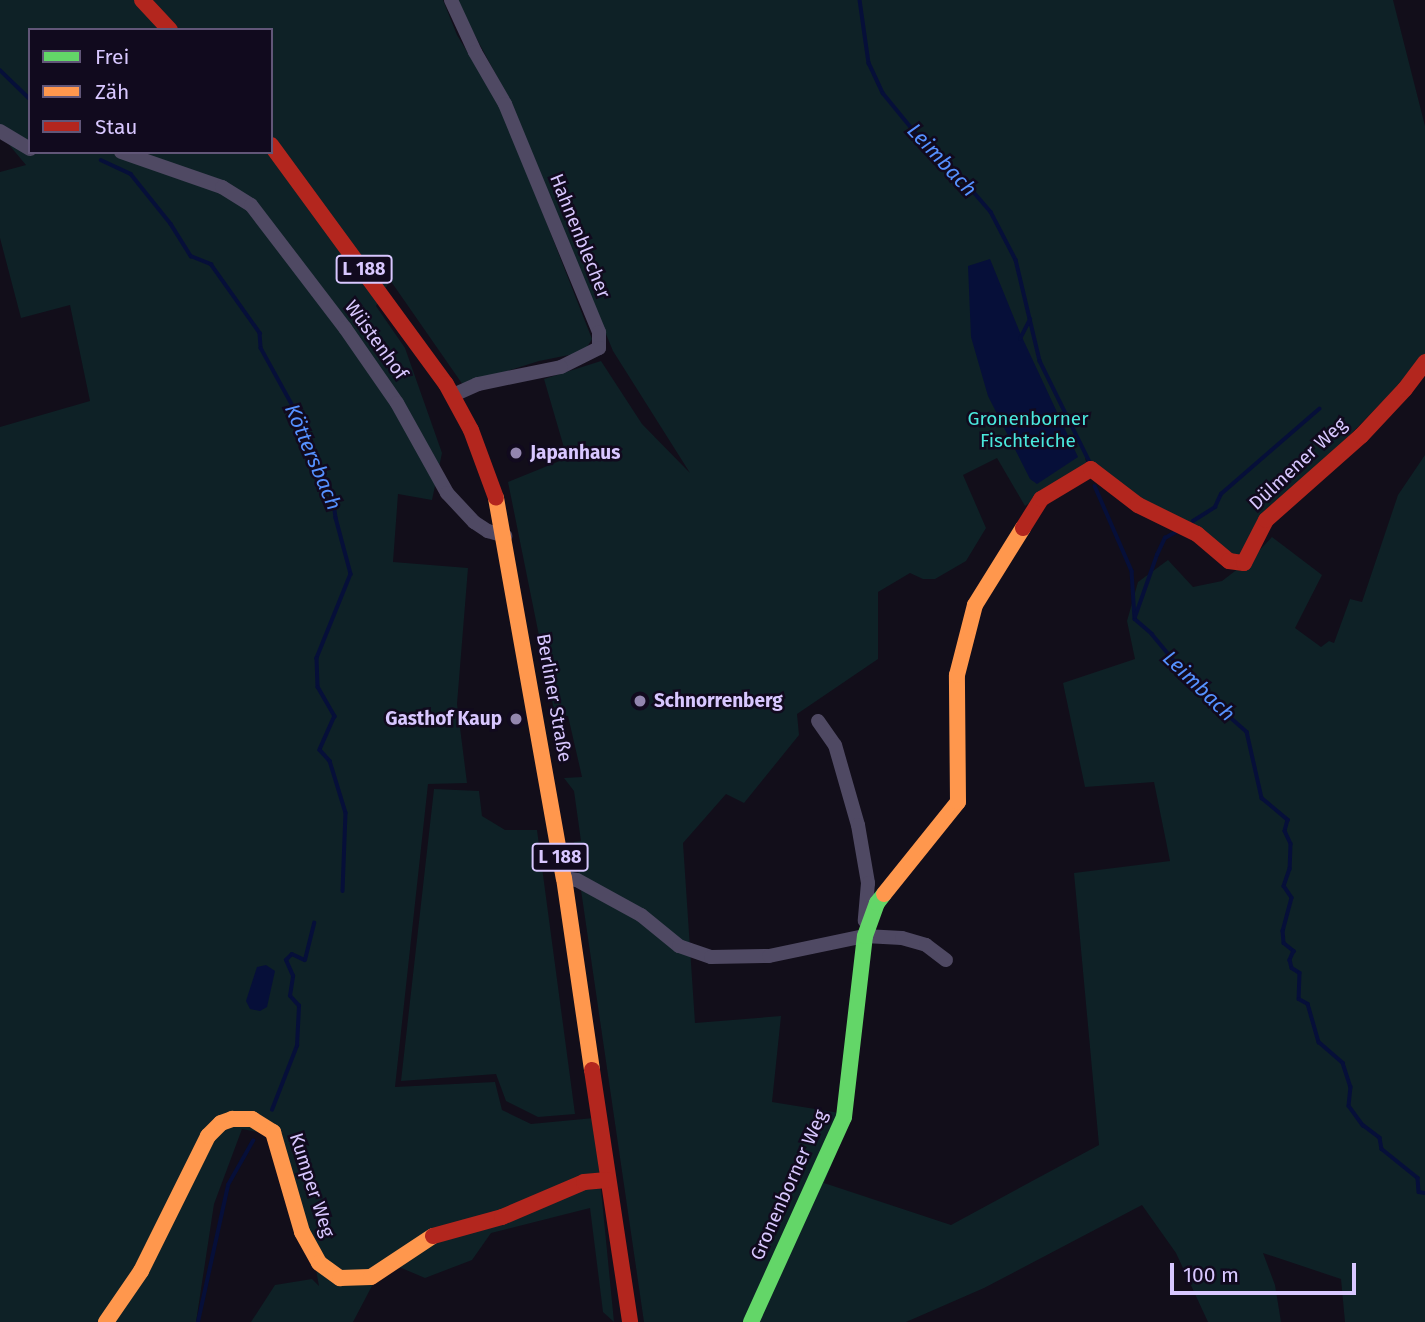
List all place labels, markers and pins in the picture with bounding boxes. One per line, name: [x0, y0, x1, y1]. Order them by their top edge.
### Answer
place label: Japanhaus: [530, 442, 620, 464]
marker: Japanhaus: [508, 445, 524, 461]
place label: Schnorrenberg: [654, 690, 783, 712]
marker: Schnorrenberg: [632, 693, 648, 709]
place label: Gasthof Kaup: [385, 708, 502, 730]
marker: Gasthof Kaup: [508, 711, 524, 727]

